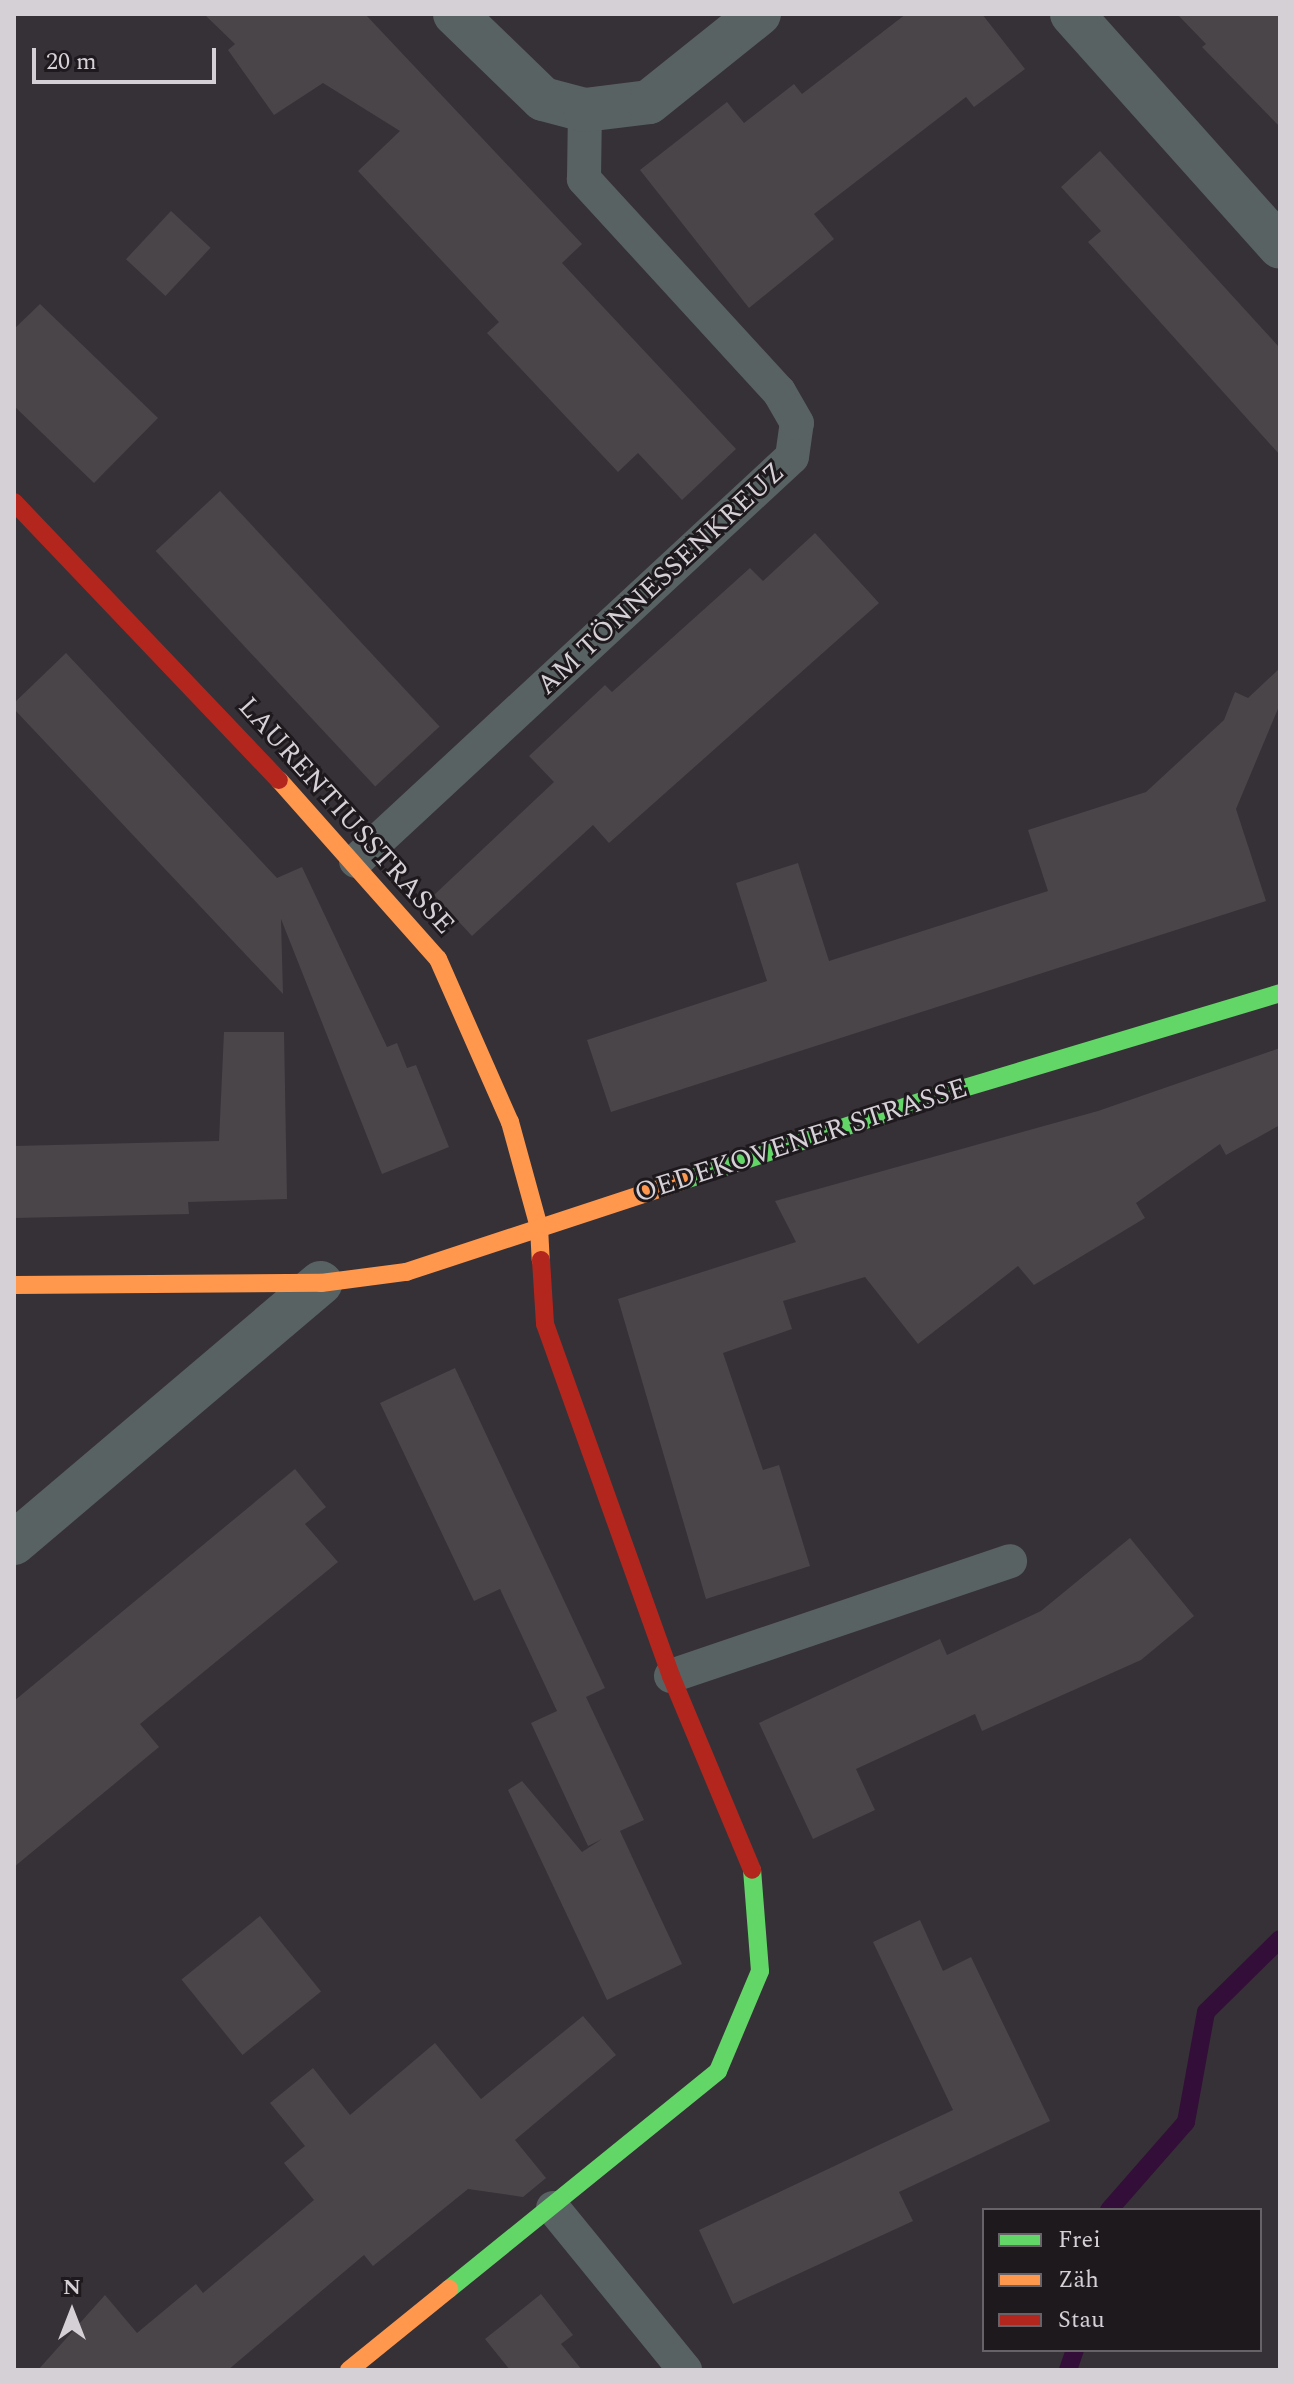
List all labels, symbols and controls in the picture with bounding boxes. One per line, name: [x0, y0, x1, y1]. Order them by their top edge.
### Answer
scale bar: [36, 32, 220, 82]
text: 20 m: [46, 44, 97, 80]
street label: AM TÖNNESSENKREUZ: [530, 455, 792, 703]
street label: LAURENTIUSSTRASSE: [231, 691, 461, 941]
street label: OEDEKOVENER STRASSE: [630, 1071, 972, 1211]
legend: [982, 2208, 1262, 2352]
text: Frei: [1058, 2222, 1101, 2258]
text: Zäh: [1058, 2262, 1099, 2298]
text: N: [63, 2271, 81, 2304]
north arrow: [32, 2272, 112, 2352]
text: Stau: [1058, 2302, 1105, 2338]

